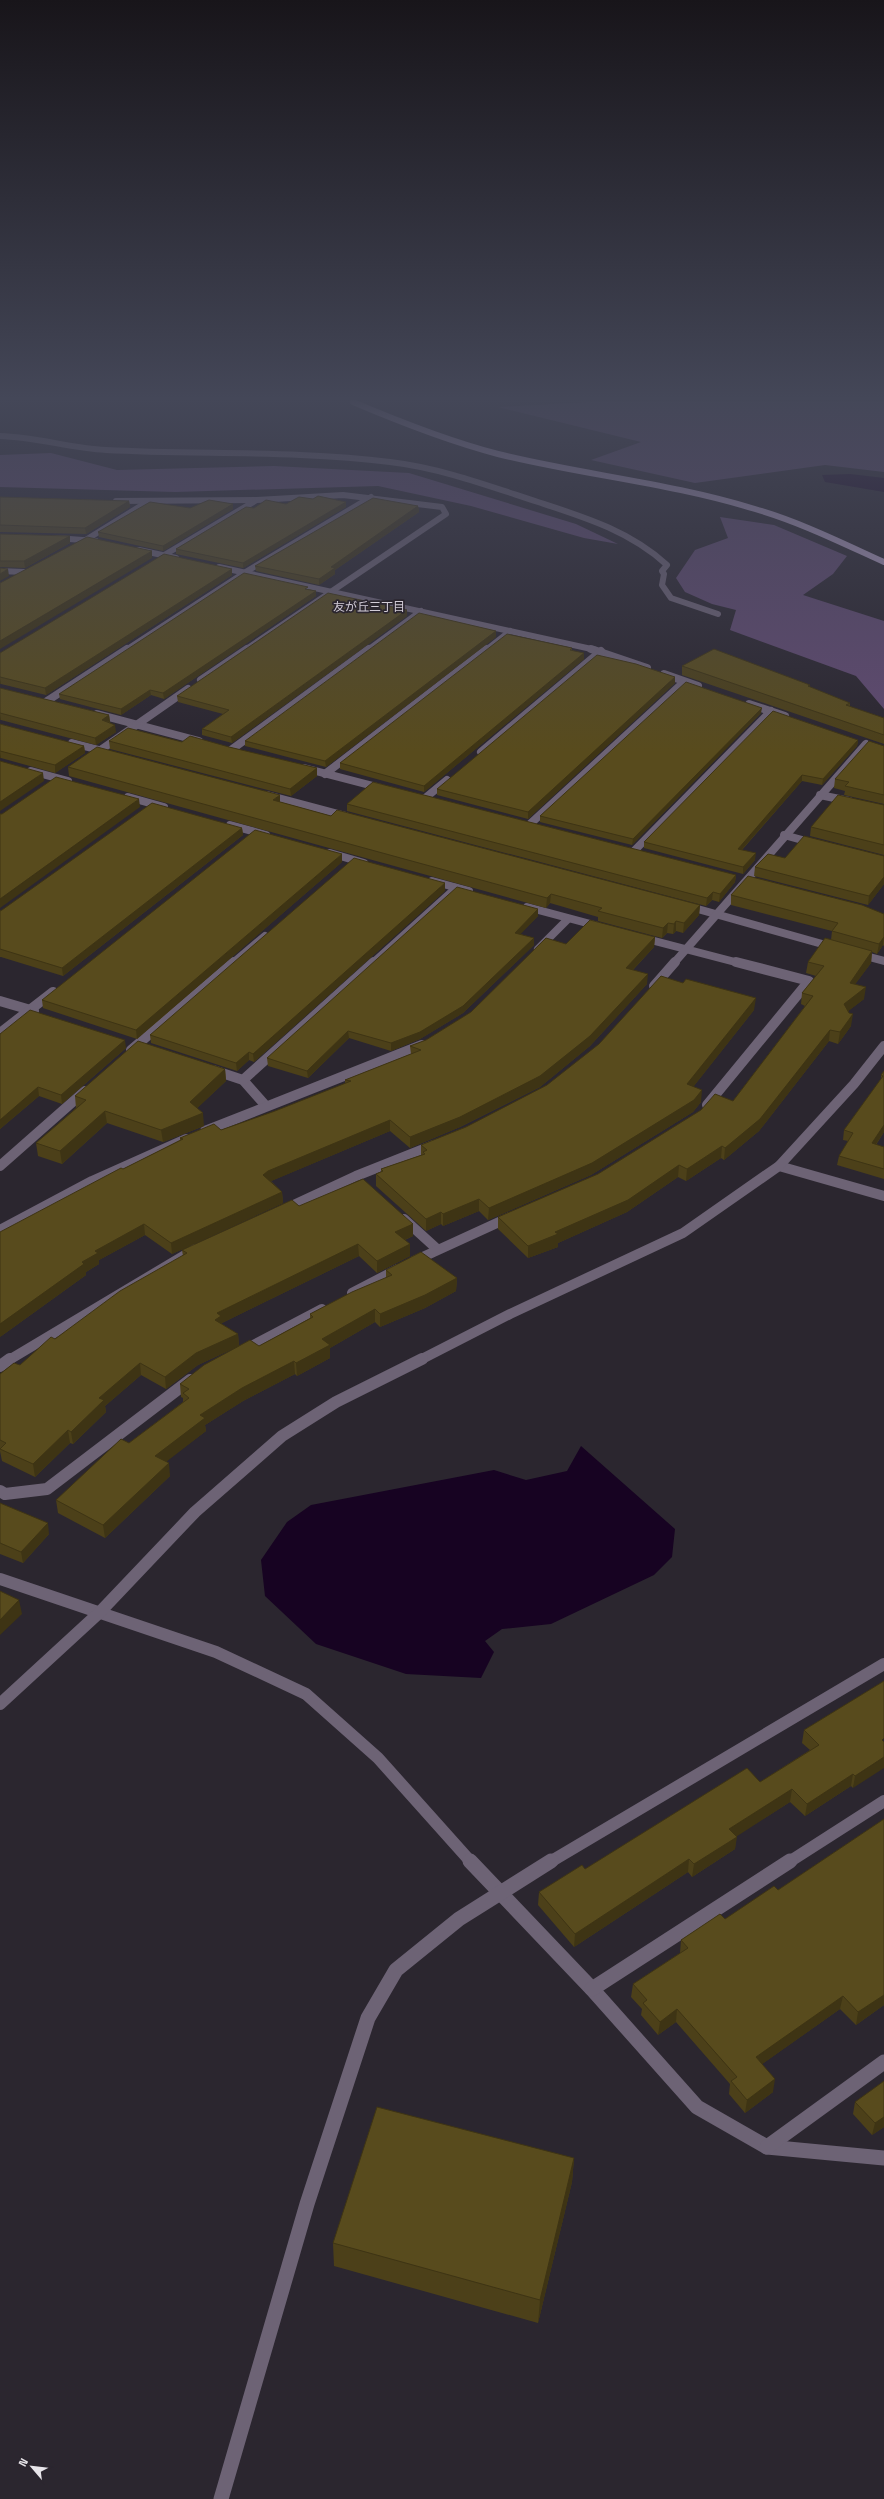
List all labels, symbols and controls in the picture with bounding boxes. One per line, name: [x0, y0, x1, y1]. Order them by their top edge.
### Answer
district label: 友が丘三丁目: [333, 599, 405, 615]
north arrow: [12, 2447, 52, 2487]
text: N: [15, 2456, 31, 2469]

